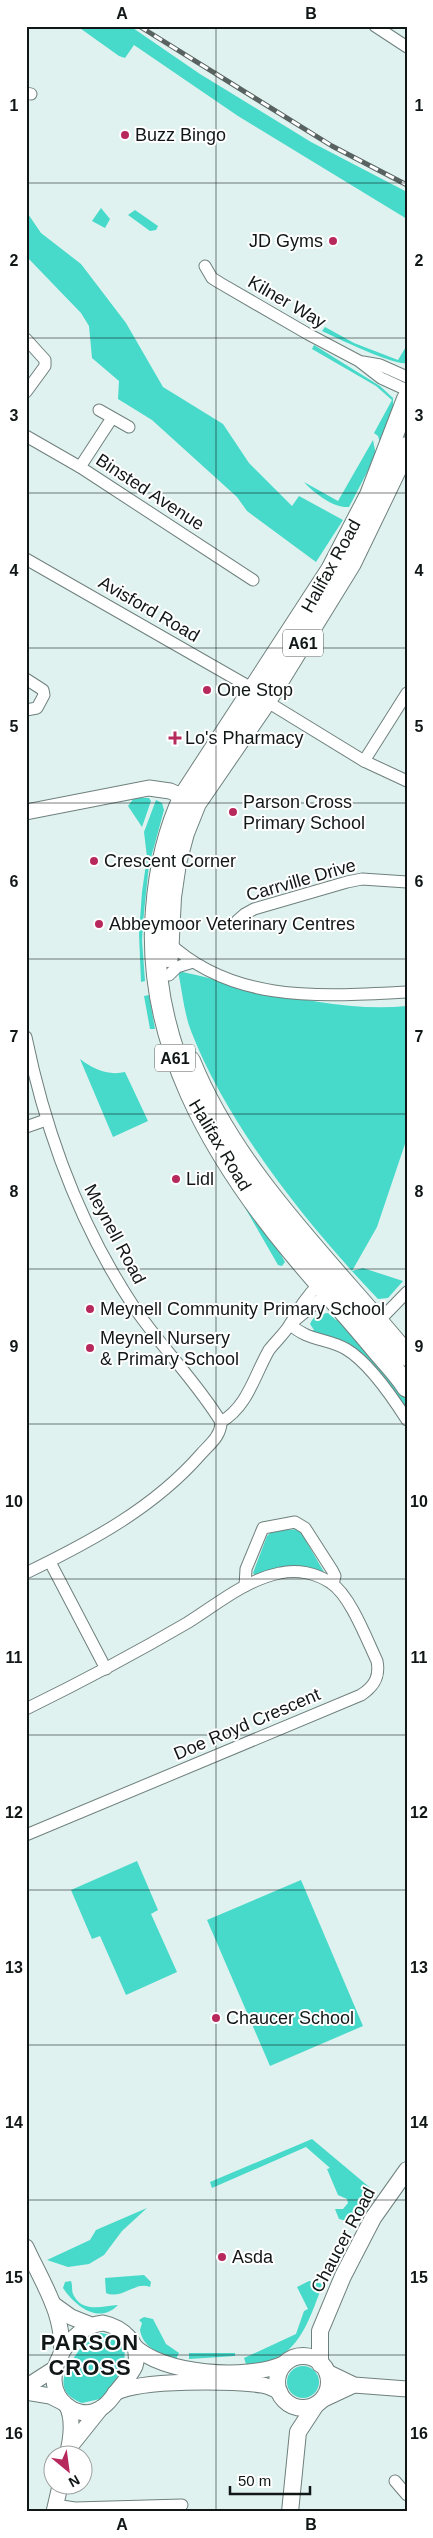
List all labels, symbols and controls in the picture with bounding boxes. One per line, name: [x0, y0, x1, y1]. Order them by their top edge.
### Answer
text: A: [116, 5, 128, 22]
text: B: [305, 5, 317, 22]
text: 1: [10, 97, 19, 114]
text: 1: [415, 97, 424, 114]
place label: Buzz Bingo: [135, 125, 226, 145]
marker: Buzz Bingo: [119, 129, 131, 141]
place label: JD Gyms: [249, 231, 323, 251]
marker: JD Gyms: [327, 235, 339, 247]
text: 2: [10, 252, 19, 269]
text: 2: [415, 252, 424, 269]
street label: Kilner Way: [245, 272, 329, 332]
text: 3: [10, 407, 19, 424]
text: 3: [415, 407, 424, 424]
street label: Binsted Avenue: [92, 450, 208, 534]
street label: Halifax Road: [297, 516, 365, 616]
text: 4: [10, 562, 19, 579]
text: 4: [415, 562, 424, 579]
street label: Avisford Road: [95, 572, 203, 646]
road number: A61: [283, 630, 323, 656]
place label: One Stop: [217, 680, 293, 700]
marker: One Stop: [201, 684, 213, 696]
text: 5: [10, 718, 19, 735]
text: 5: [415, 718, 424, 735]
place label: Lo's Pharmacy: [185, 728, 304, 748]
marker: Lo's Pharmacy: [169, 732, 181, 744]
place label: Parson Cross Primary School: [243, 792, 365, 833]
marker: Parson Cross Primary School: [227, 806, 239, 818]
place label: Crescent Corner: [104, 851, 236, 871]
marker: Crescent Corner: [88, 855, 100, 867]
street label: Carrville Drive: [244, 855, 358, 905]
text: 6: [10, 873, 19, 890]
text: 6: [415, 873, 424, 890]
place label: Abbeymoor Veterinary Centres: [109, 914, 355, 934]
marker: Abbeymoor Veterinary Centres: [93, 918, 105, 930]
text: 7: [10, 1028, 19, 1045]
text: 7: [415, 1028, 424, 1045]
road number: A61: [155, 1044, 195, 1072]
street label: Halifax Road: [185, 1096, 255, 1194]
place label: Lidl: [186, 1169, 214, 1189]
marker: Lidl: [170, 1173, 182, 1185]
street label: Meynell Road: [80, 1181, 150, 1287]
text: 8: [10, 1183, 19, 1200]
text: 8: [415, 1183, 424, 1200]
place label: Meynell Community Primary School: [100, 1299, 385, 1319]
marker: Meynell Community Primary School: [84, 1303, 96, 1315]
place label: Meynell Nursery & Primary School: [100, 1328, 239, 1369]
text: 9: [10, 1338, 19, 1355]
text: 9: [415, 1338, 424, 1355]
marker: Meynell Nursery & Primary School: [84, 1342, 96, 1354]
text: 10: [5, 1493, 23, 1510]
text: 10: [410, 1493, 428, 1510]
text: 11: [6, 1649, 23, 1666]
text: 11: [411, 1649, 428, 1666]
street label: Doe Royd Crescent: [171, 1684, 323, 1764]
text: 12: [5, 1804, 23, 1821]
text: 12: [410, 1804, 428, 1821]
text: 13: [5, 1959, 23, 1976]
text: 13: [410, 1959, 428, 1976]
place label: Chaucer School: [226, 2008, 354, 2028]
marker: Chaucer School: [210, 2012, 222, 2024]
text: 14: [5, 2114, 23, 2131]
text: 14: [410, 2114, 428, 2131]
street label: Chaucer Road: [307, 2184, 379, 2296]
place label: Asda: [232, 2247, 274, 2267]
marker: Asda: [216, 2251, 228, 2263]
text: 15: [5, 2269, 23, 2286]
text: 15: [410, 2269, 428, 2286]
district label: PARSON CROSS: [41, 2330, 139, 2380]
text: 16: [5, 2425, 23, 2442]
text: 16: [410, 2425, 428, 2442]
north arrow: [42, 2446, 92, 2496]
scale bar: [230, 2463, 310, 2495]
text: N: [66, 2472, 83, 2491]
text: 50 m: [238, 2472, 271, 2489]
text: A: [116, 2516, 128, 2533]
text: B: [305, 2516, 317, 2533]

